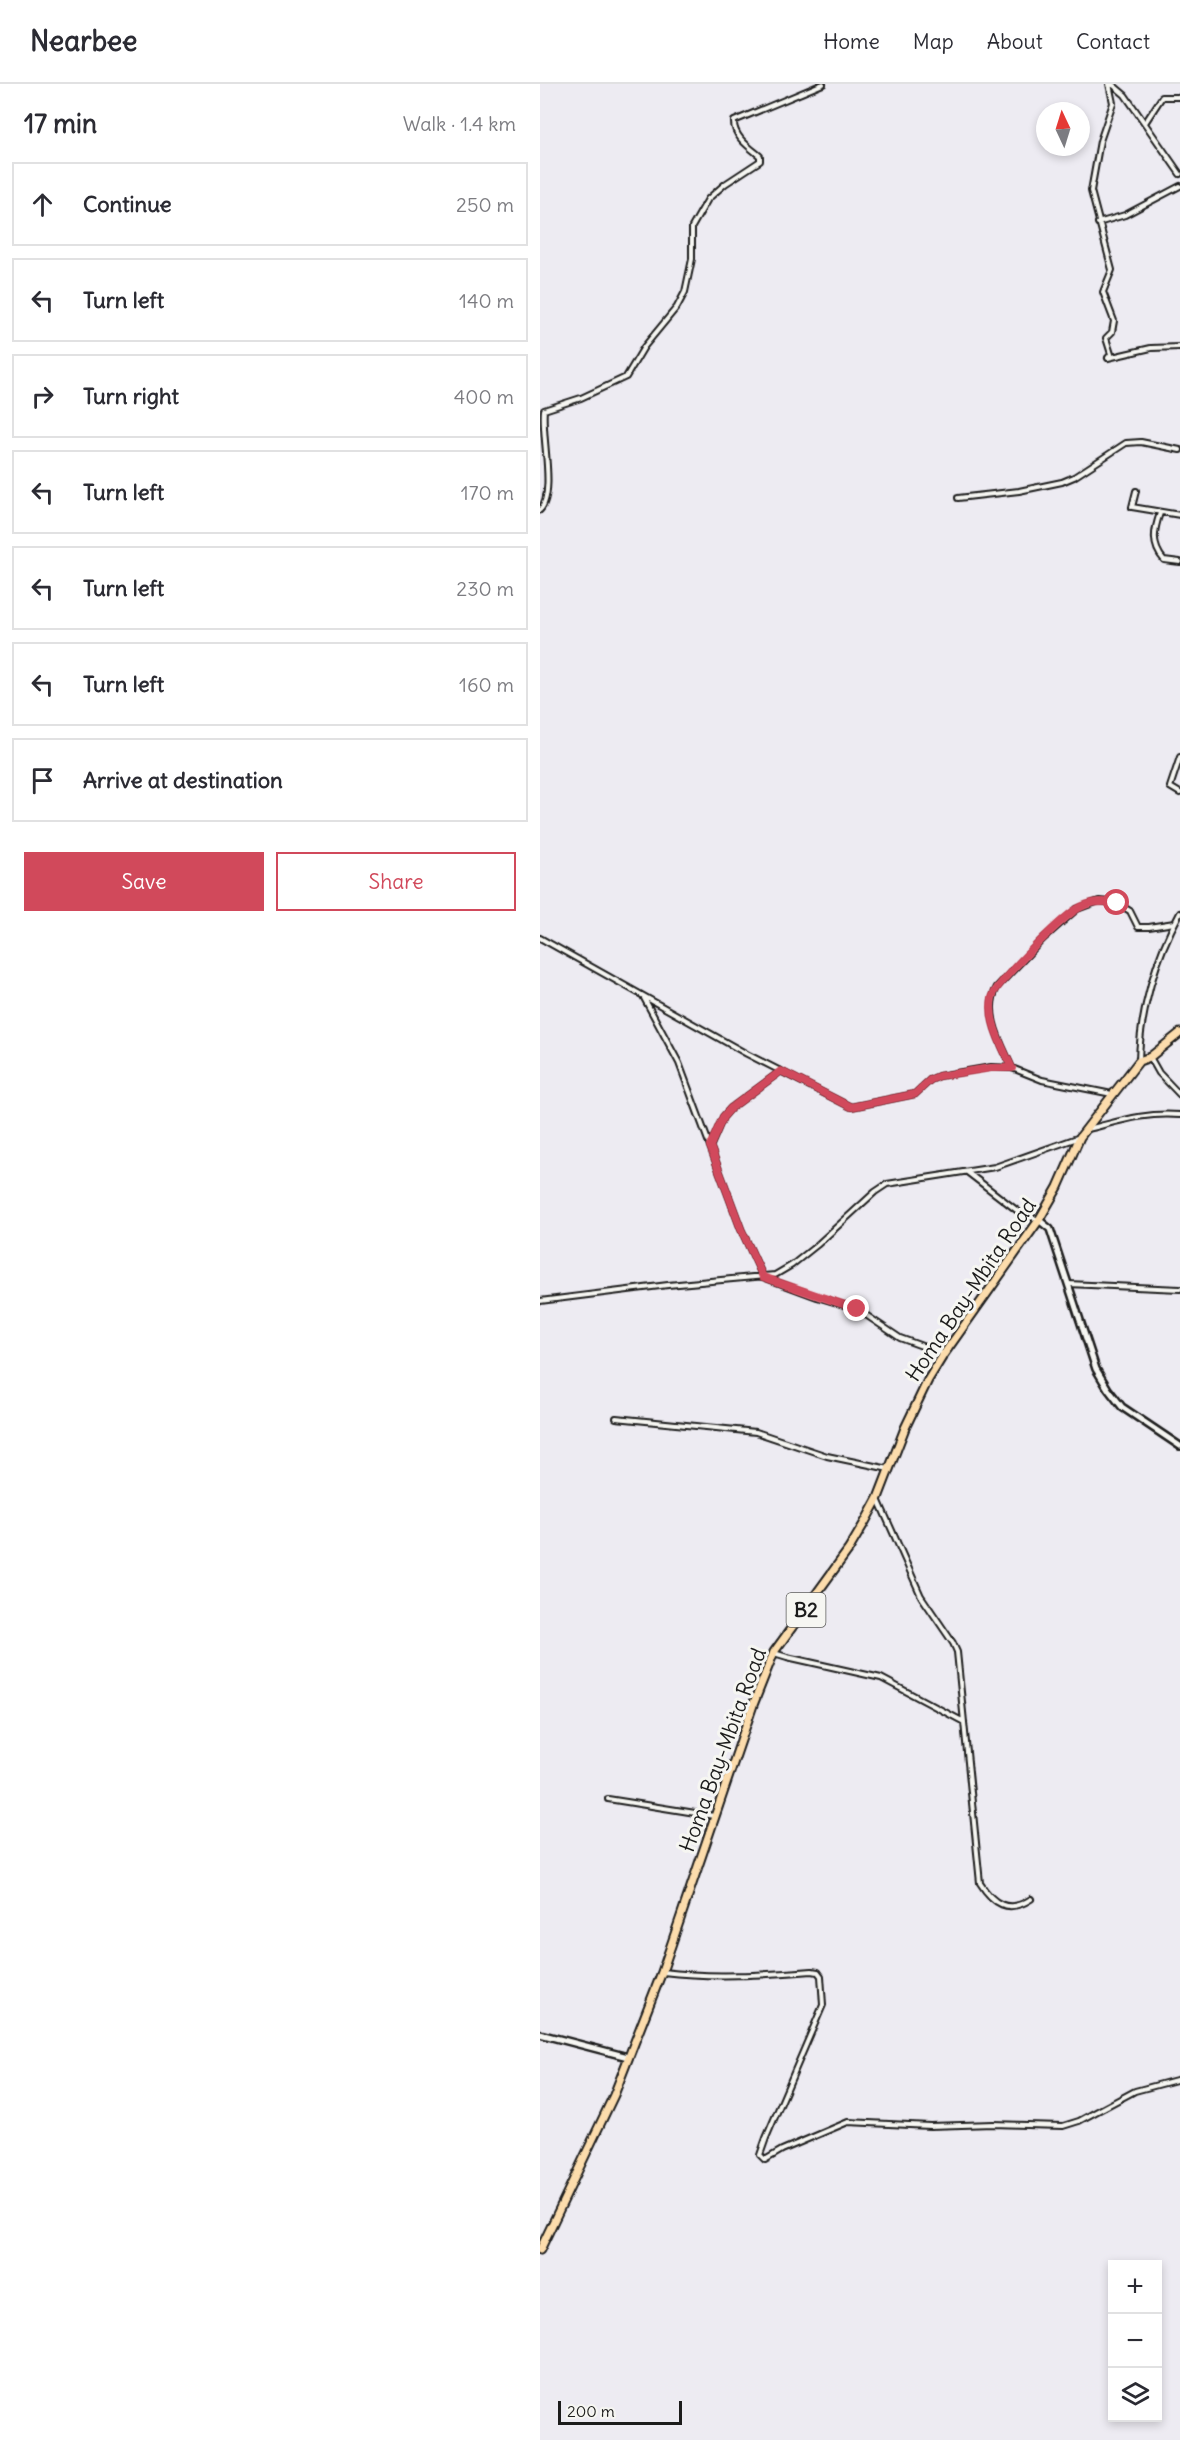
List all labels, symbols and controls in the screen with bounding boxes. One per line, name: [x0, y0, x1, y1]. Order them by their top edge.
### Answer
text: Nearbee: [30, 23, 137, 59]
text: Home: [823, 28, 880, 55]
text: Map: [913, 28, 954, 55]
text: About: [987, 28, 1043, 55]
text: Contact: [1076, 28, 1150, 55]
north arrow: [1036, 102, 1090, 156]
text: 17 min: [24, 107, 97, 140]
text: Walk · 1.4 km: [403, 111, 516, 136]
icon: ahead: [26, 188, 59, 221]
text: Continue: [83, 190, 172, 218]
text: 250 m: [456, 192, 514, 217]
icon: left: [26, 284, 59, 317]
text: Turn left: [83, 286, 164, 314]
text: 140 m: [459, 288, 514, 313]
icon: right: [26, 380, 59, 413]
text: Turn right: [83, 382, 179, 410]
text: 400 m: [454, 384, 514, 409]
icon: left: [26, 476, 59, 509]
text: Turn left: [83, 478, 164, 506]
text: 170 m: [461, 480, 514, 505]
icon: left: [26, 572, 59, 605]
text: Turn left: [83, 574, 164, 602]
text: 230 m: [456, 576, 514, 601]
icon: left: [26, 668, 59, 701]
text: Turn left: [83, 670, 164, 698]
text: 160 m: [459, 672, 514, 697]
icon: arrive: [26, 764, 59, 797]
text: Arrive at destination: [83, 766, 283, 794]
button: Save: [24, 852, 264, 911]
button: Share: [276, 852, 516, 911]
route start: [1103, 889, 1129, 915]
street label: Homa Bay-Mbita Road: [899, 1193, 1042, 1386]
route end: [843, 1295, 869, 1321]
road number: B2: [786, 1593, 826, 1627]
street label: Homa Bay-Mbita Road: [673, 1644, 772, 1856]
map controls: [1108, 2260, 1162, 2422]
button: +: [1108, 2260, 1162, 2314]
button: −: [1108, 2314, 1162, 2368]
button: layers: [1108, 2368, 1162, 2422]
scale bar: [558, 2398, 682, 2426]
text: 200 m: [567, 2401, 615, 2421]

